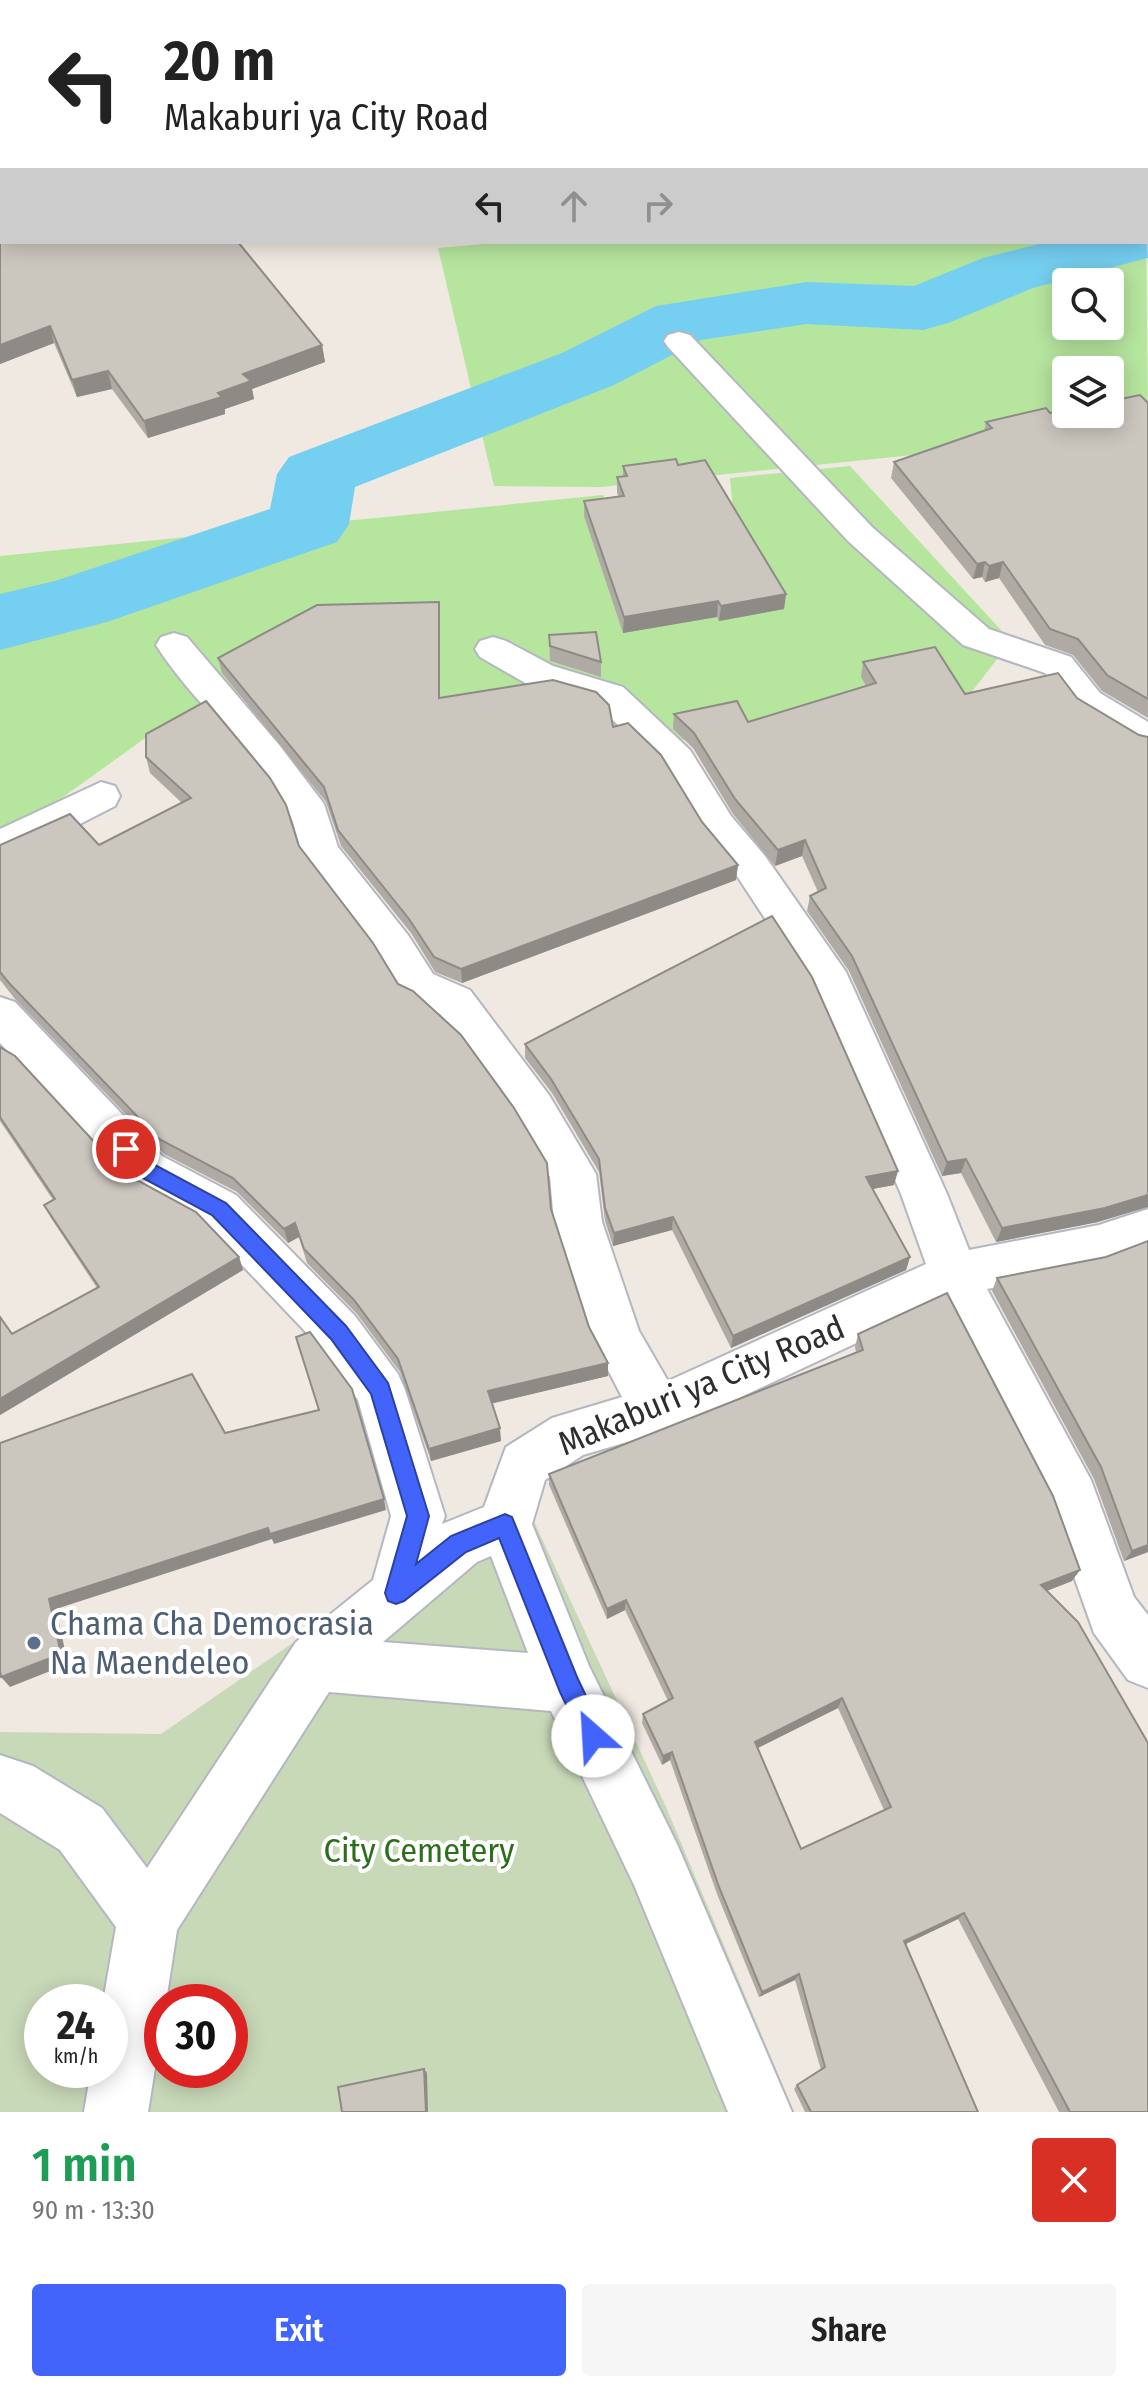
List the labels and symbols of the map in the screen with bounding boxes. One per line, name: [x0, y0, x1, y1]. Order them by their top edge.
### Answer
pin: [92, 1115, 160, 1183]
street label: Makaburi ya City Road: [552, 1307, 850, 1464]
place label: Chama Cha Democrasia Na Maendeleo: [50, 1603, 374, 1683]
marker: Chama Cha Democrasia Na Maendeleo: [25, 1634, 43, 1652]
position arrow: [551, 1694, 635, 1778]
park label: City Cemetery: [324, 1830, 514, 1871]
speed limit sign: 30: [144, 1984, 248, 2088]

